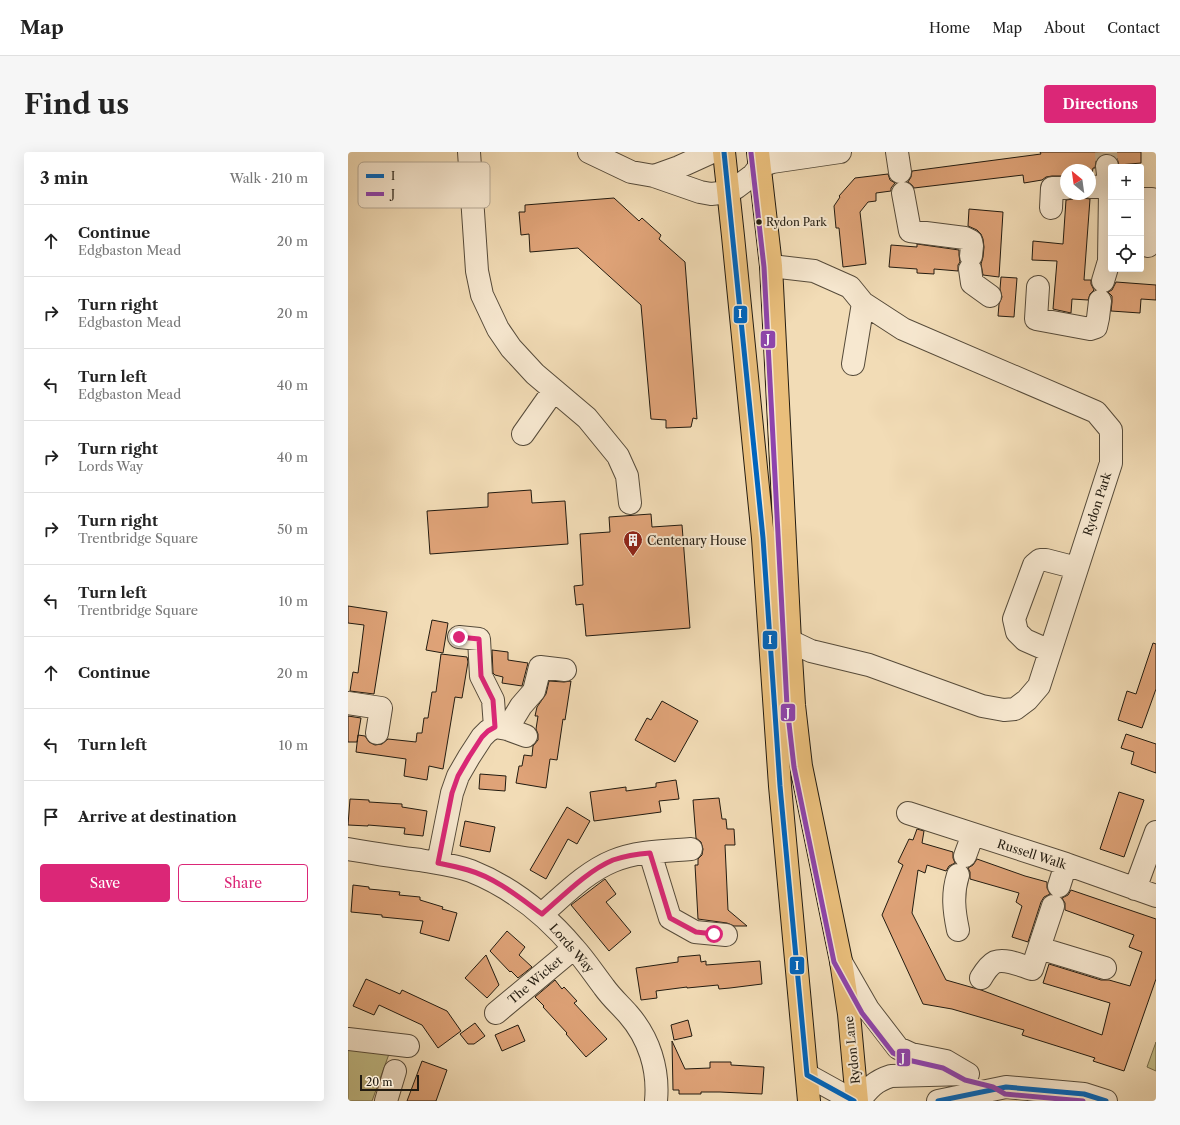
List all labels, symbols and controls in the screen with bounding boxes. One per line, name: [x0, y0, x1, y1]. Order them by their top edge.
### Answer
text: Map: [20, 16, 64, 39]
text: Home: [929, 19, 970, 37]
text: Map: [992, 19, 1022, 37]
text: About: [1044, 19, 1085, 37]
text: Contact: [1107, 19, 1160, 37]
button: Directions: [1044, 85, 1156, 123]
text: Find us: [24, 87, 129, 121]
legend: [358, 162, 490, 208]
north arrow: [1060, 164, 1096, 200]
map controls: [1108, 164, 1144, 272]
button: +: [1108, 164, 1144, 200]
text: 3 min: [40, 168, 89, 188]
text: I: [391, 169, 395, 183]
text: Walk · 210 m: [230, 170, 308, 186]
text: J: [389, 187, 395, 201]
button: −: [1108, 200, 1144, 236]
place label: Rydon Park: [766, 215, 827, 229]
marker: Rydon Park: [754, 217, 764, 227]
text: Continue: [78, 223, 150, 242]
icon: ahead: [40, 230, 62, 252]
text: 20 m: [277, 233, 308, 249]
button: locate: [1108, 236, 1144, 272]
text: Edgbaston Mead: [78, 242, 181, 258]
text: Turn right: [78, 295, 158, 314]
icon: right: [40, 302, 62, 324]
text: 20 m: [277, 305, 308, 321]
line badge: I: [733, 305, 748, 324]
text: I: [738, 307, 743, 321]
text: Edgbaston Mead: [78, 314, 181, 330]
line badge: J: [760, 330, 776, 349]
text: J: [764, 332, 771, 346]
text: Turn left: [78, 367, 147, 386]
icon: left: [40, 374, 62, 396]
text: 40 m: [277, 377, 308, 393]
text: Edgbaston Mead: [78, 386, 181, 402]
text: Turn right: [78, 439, 158, 458]
icon: right: [40, 446, 62, 468]
text: 40 m: [277, 449, 308, 465]
text: Lords Way: [78, 458, 143, 474]
street label: Rydon Park: [1080, 469, 1115, 538]
text: Turn right: [78, 511, 158, 530]
icon: right: [40, 518, 62, 540]
text: 50 m: [277, 521, 308, 537]
building icon: Centenary House: [622, 529, 644, 557]
text: Trentbridge Square: [78, 530, 198, 546]
place label: Centenary House: [647, 533, 747, 548]
text: Turn left: [78, 583, 147, 602]
icon: left: [40, 590, 62, 612]
text: 10 m: [279, 593, 308, 609]
text: Trentbridge Square: [78, 602, 198, 618]
route end: [450, 628, 468, 646]
line badge: I: [762, 630, 778, 650]
text: I: [768, 633, 773, 647]
icon: ahead: [40, 662, 62, 684]
text: Continue: [78, 663, 150, 682]
text: 20 m: [277, 665, 308, 681]
line badge: J: [780, 703, 796, 722]
text: J: [784, 706, 791, 720]
icon: left: [40, 734, 62, 756]
text: Turn left: [78, 735, 147, 754]
text: 10 m: [279, 737, 308, 753]
icon: arrive: [40, 806, 62, 828]
text: Arrive at destination: [78, 807, 237, 826]
street label: Russell Walk: [995, 836, 1070, 873]
button: Save: [40, 864, 170, 902]
button: Share: [178, 864, 308, 902]
street label: Lords Way: [547, 920, 598, 976]
route start: [705, 925, 723, 943]
street label: The Wicket: [505, 952, 566, 1007]
line badge: I: [789, 956, 805, 975]
text: I: [795, 959, 800, 973]
street label: Rydon Lane: [841, 1015, 863, 1085]
line badge: J: [896, 1048, 911, 1067]
text: J: [899, 1051, 906, 1065]
scale bar: [360, 1073, 419, 1092]
text: 20 m: [366, 1075, 392, 1089]

